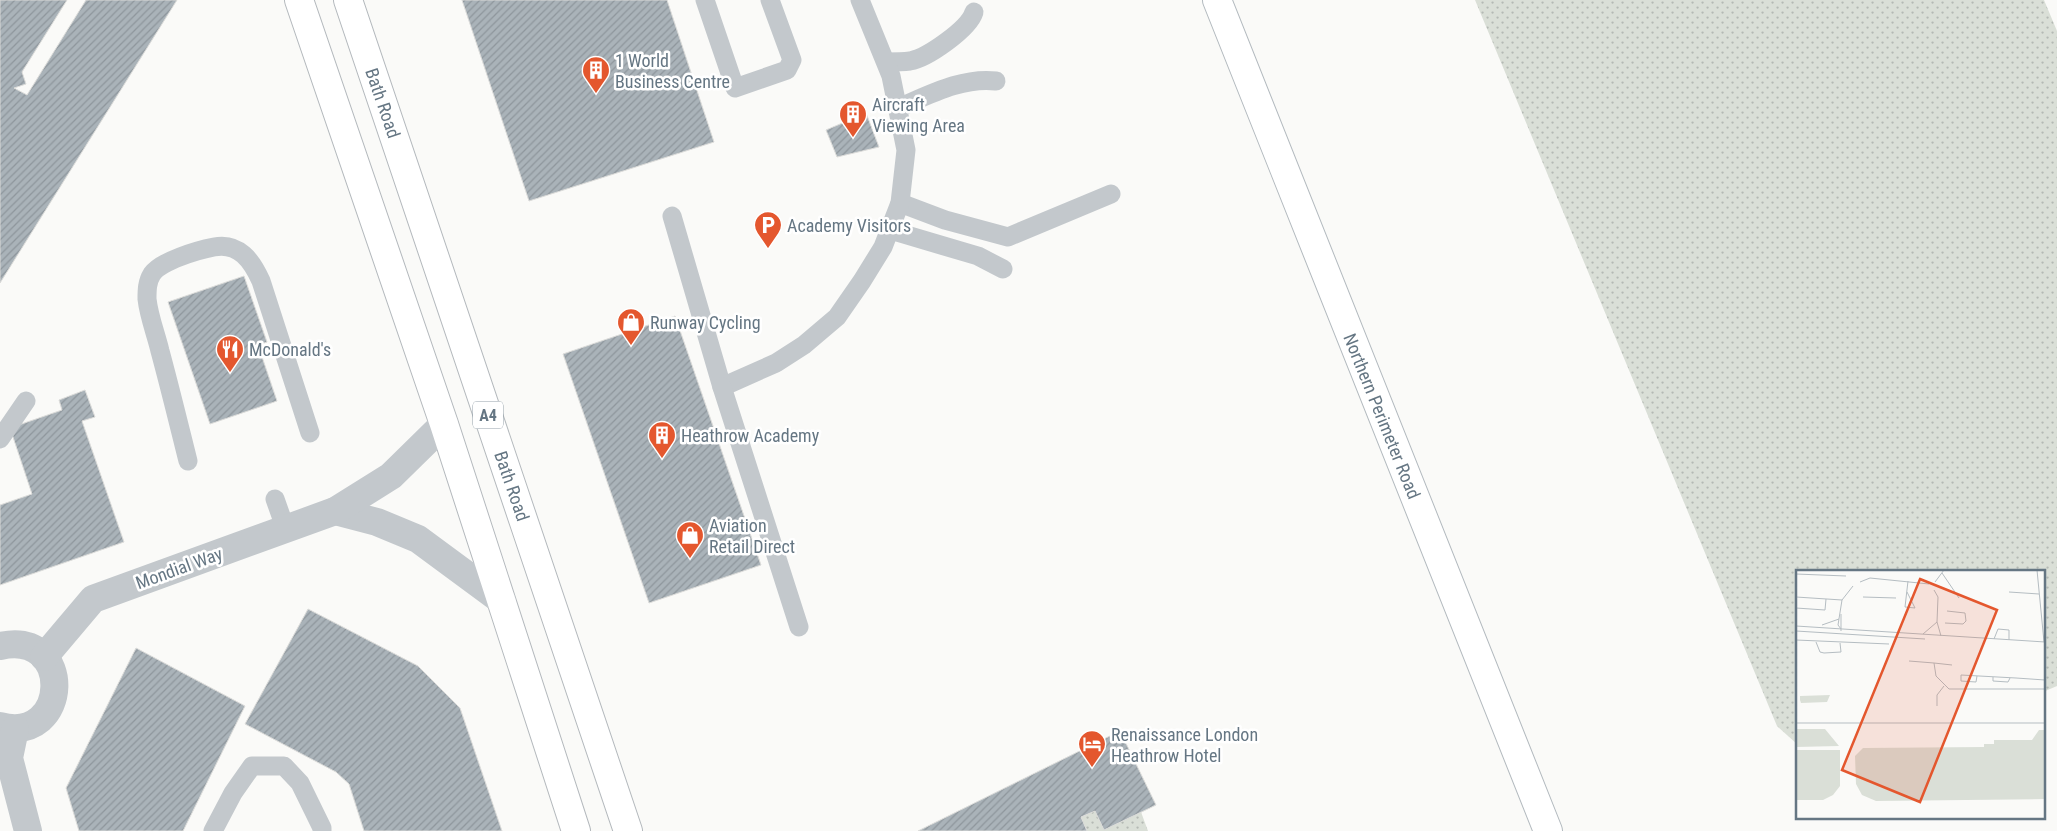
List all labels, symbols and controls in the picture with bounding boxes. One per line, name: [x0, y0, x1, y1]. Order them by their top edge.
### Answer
place label: 1 World Business Centre: [615, 50, 730, 92]
building icon: 1 World Business Centre: [581, 55, 611, 94]
street label: Bath Road: [361, 65, 405, 141]
place label: Aircraft Viewing Area: [872, 94, 965, 136]
building icon: Aircraft Viewing Area: [838, 99, 868, 138]
parking icon: Academy Visitors: [753, 210, 783, 249]
place label: Academy Visitors: [787, 215, 911, 236]
shop icon: Runway Cycling: [616, 307, 646, 346]
place label: Runway Cycling: [650, 312, 761, 333]
street label: Northern Perimeter Road: [1339, 330, 1425, 502]
restaurant icon: McDonald's: [215, 334, 245, 373]
place label: McDonald's: [249, 339, 331, 360]
road number: A4: [473, 402, 503, 428]
building icon: Heathrow Academy: [647, 420, 677, 459]
place label: Heathrow Academy: [681, 425, 820, 446]
street label: Bath Road: [490, 448, 534, 524]
place label: Aviation Retail Direct: [709, 515, 795, 557]
shop icon: Aviation Retail Direct: [675, 520, 705, 559]
street label: Mondial Way: [133, 542, 226, 593]
inset map: [1796, 570, 2044, 818]
place label: Renaissance London Heathrow Hotel: [1111, 724, 1258, 766]
hotel icon: Renaissance London Heathrow Hotel: [1077, 729, 1107, 768]

